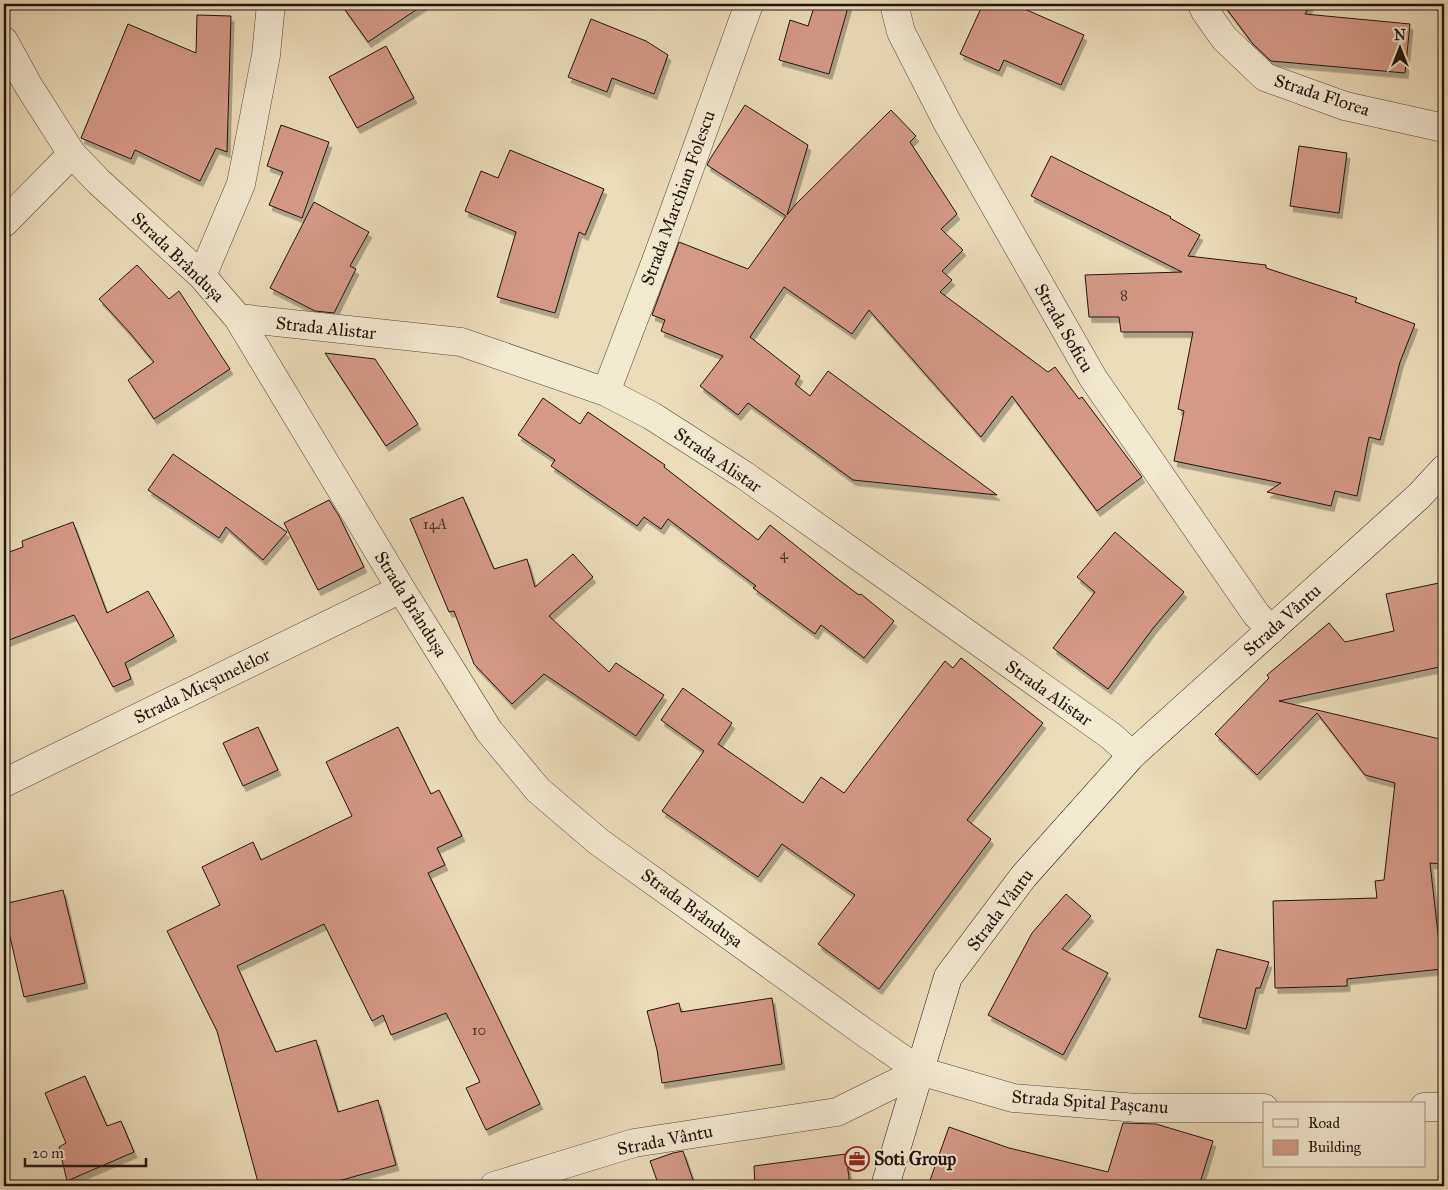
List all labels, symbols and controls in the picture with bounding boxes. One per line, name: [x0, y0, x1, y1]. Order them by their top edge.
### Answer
north arrow: [1376, 22, 1426, 72]
text: N: [1394, 27, 1406, 44]
street label: Strada Florea: [1272, 69, 1373, 121]
street label: Strada Marchian Folescu: [636, 107, 720, 289]
street label: Strada Brândușa: [127, 207, 229, 307]
street label: Strada Soficu: [1030, 280, 1098, 377]
house number: 8: [1120, 286, 1128, 304]
street label: Strada Alistar: [275, 312, 378, 344]
street label: Strada Alistar: [670, 423, 766, 497]
house number: 14A: [423, 515, 447, 533]
house number: 4: [780, 545, 789, 563]
street label: Strada Brândușa: [370, 547, 452, 661]
street label: Strada Vântu: [1239, 579, 1326, 661]
street label: Strada Micșunelelor: [130, 643, 274, 729]
street label: Strada Alistar: [1001, 655, 1097, 731]
street label: Strada Brândușa: [637, 864, 747, 952]
street label: Strada Vântu: [962, 864, 1038, 955]
house number: 10: [472, 1021, 486, 1039]
street label: Strada Spital Pașcanu: [1011, 1086, 1170, 1118]
legend: [1263, 1102, 1426, 1168]
text: Road: [1308, 1114, 1340, 1132]
street label: Strada Vântu: [615, 1120, 715, 1160]
scale bar: [25, 1135, 146, 1167]
text: Building: [1308, 1138, 1362, 1156]
text: 20 m: [32, 1144, 64, 1162]
office icon: Soti Group: [844, 1146, 870, 1172]
place label: Soti Group: [874, 1148, 956, 1171]

